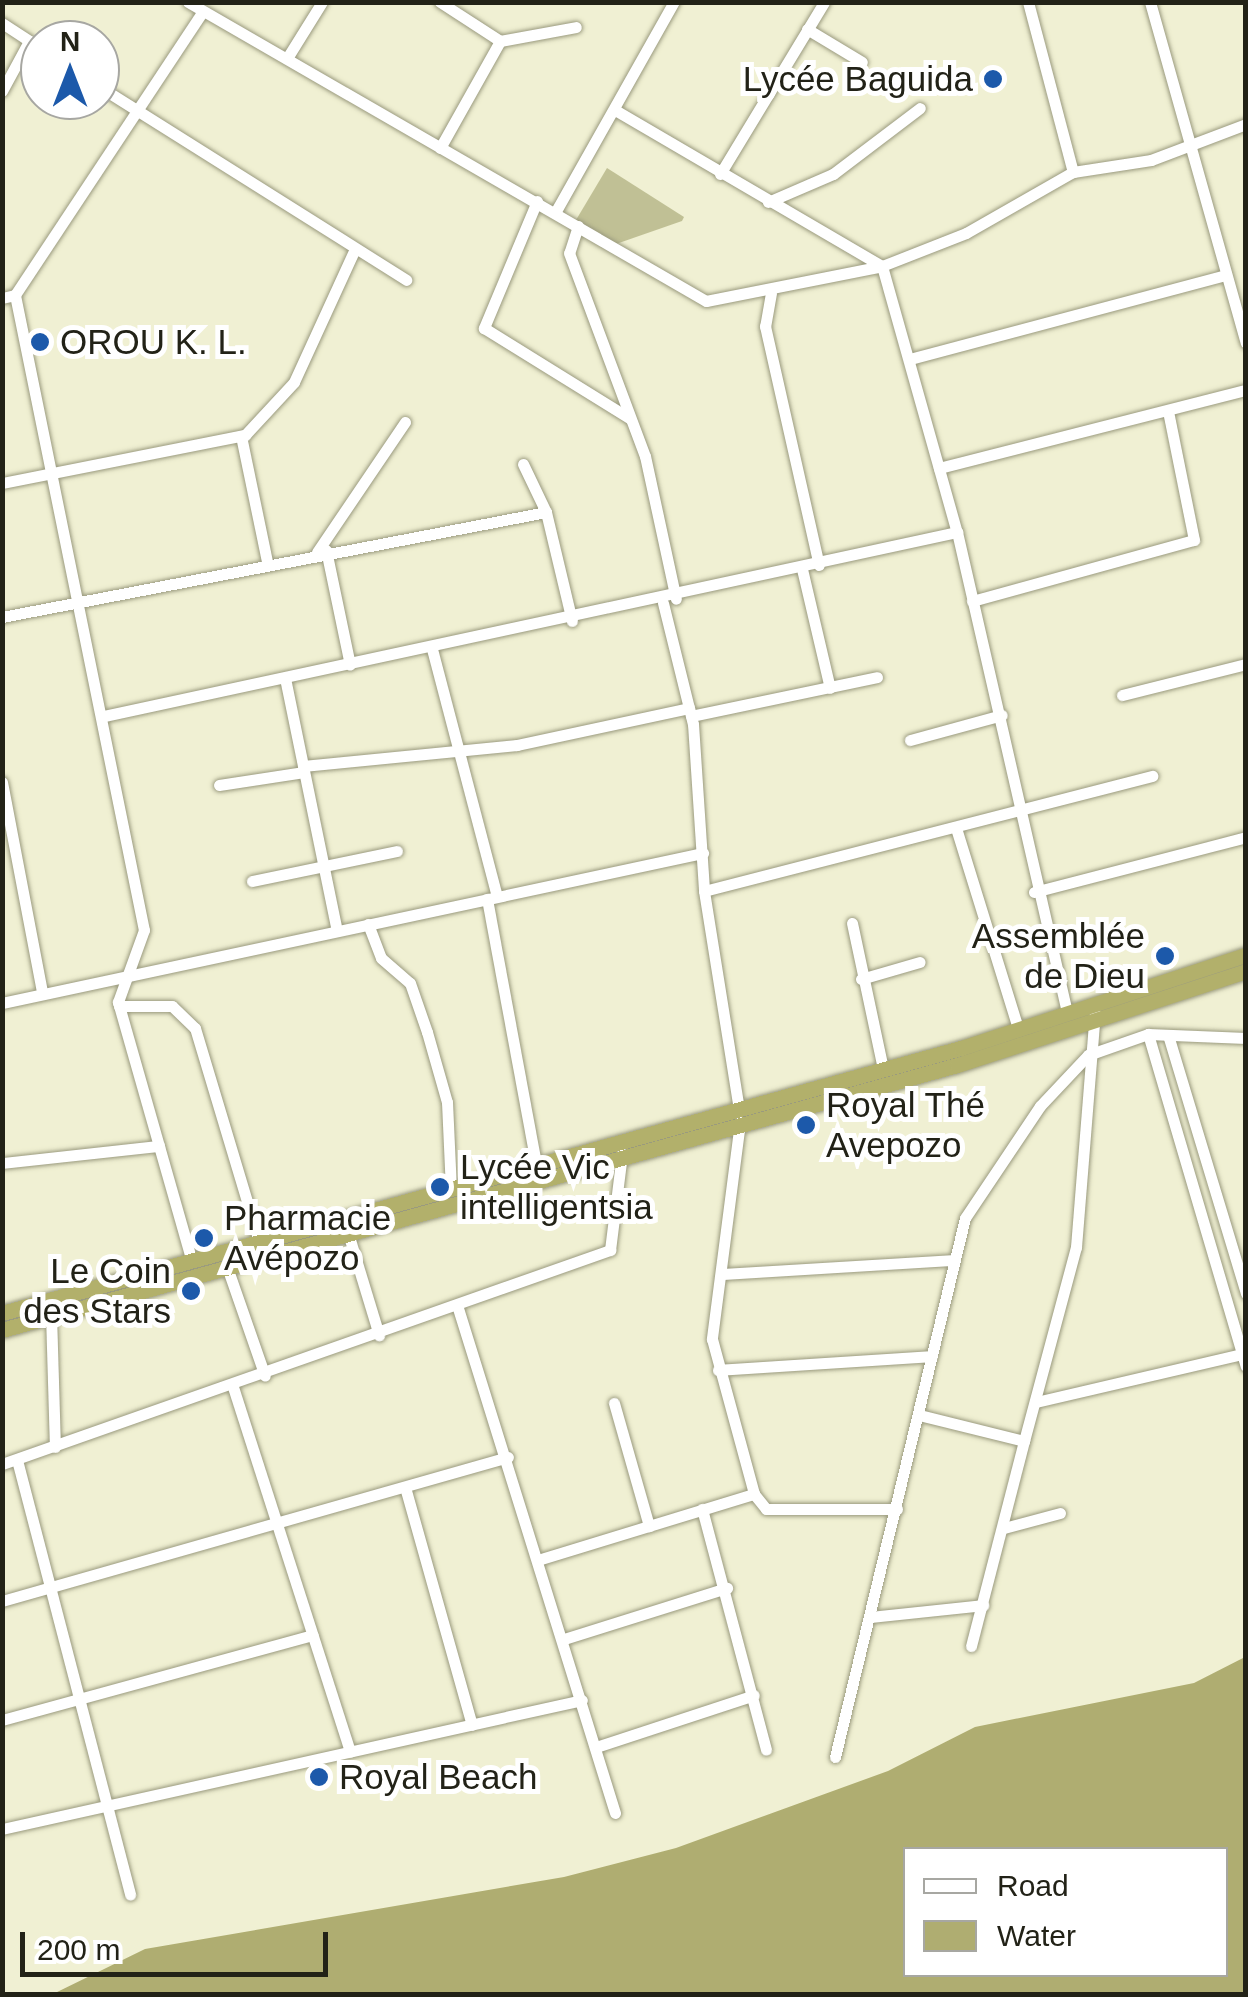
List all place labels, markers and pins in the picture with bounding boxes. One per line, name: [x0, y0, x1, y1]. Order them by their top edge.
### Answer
place label: Lycée Baguida: [743, 58, 973, 100]
marker: Lycée Baguida: [982, 68, 1004, 90]
place label: OROU K. L.: [60, 321, 247, 363]
marker: OROU K. L.: [29, 331, 51, 353]
place label: Assemblée de Dieu: [972, 915, 1145, 997]
marker: Assemblée de Dieu: [1154, 945, 1176, 967]
place label: Royal Thé Avepozo: [826, 1084, 986, 1166]
marker: Royal Thé Avepozo: [795, 1114, 817, 1136]
place label: Lycée Vic intelligentsia: [460, 1146, 653, 1228]
marker: Lycée Vic intelligentsia: [429, 1176, 451, 1198]
place label: Pharmacie Avépozo: [224, 1197, 391, 1279]
marker: Pharmacie Avépozo: [193, 1227, 215, 1249]
place label: Le Coin des Stars: [23, 1250, 171, 1332]
marker: Le Coin des Stars: [180, 1280, 202, 1302]
place label: Royal Beach: [339, 1756, 537, 1798]
marker: Royal Beach: [308, 1766, 330, 1788]

